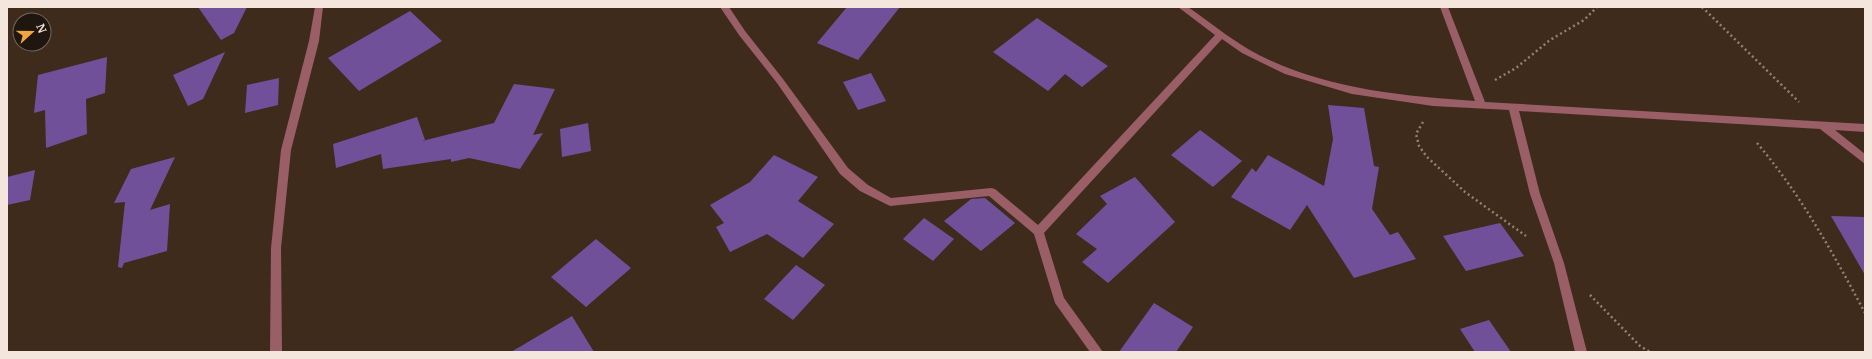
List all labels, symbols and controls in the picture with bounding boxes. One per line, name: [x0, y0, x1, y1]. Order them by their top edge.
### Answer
north arrow: [12, 12, 52, 52]
text: N: [33, 22, 50, 35]

